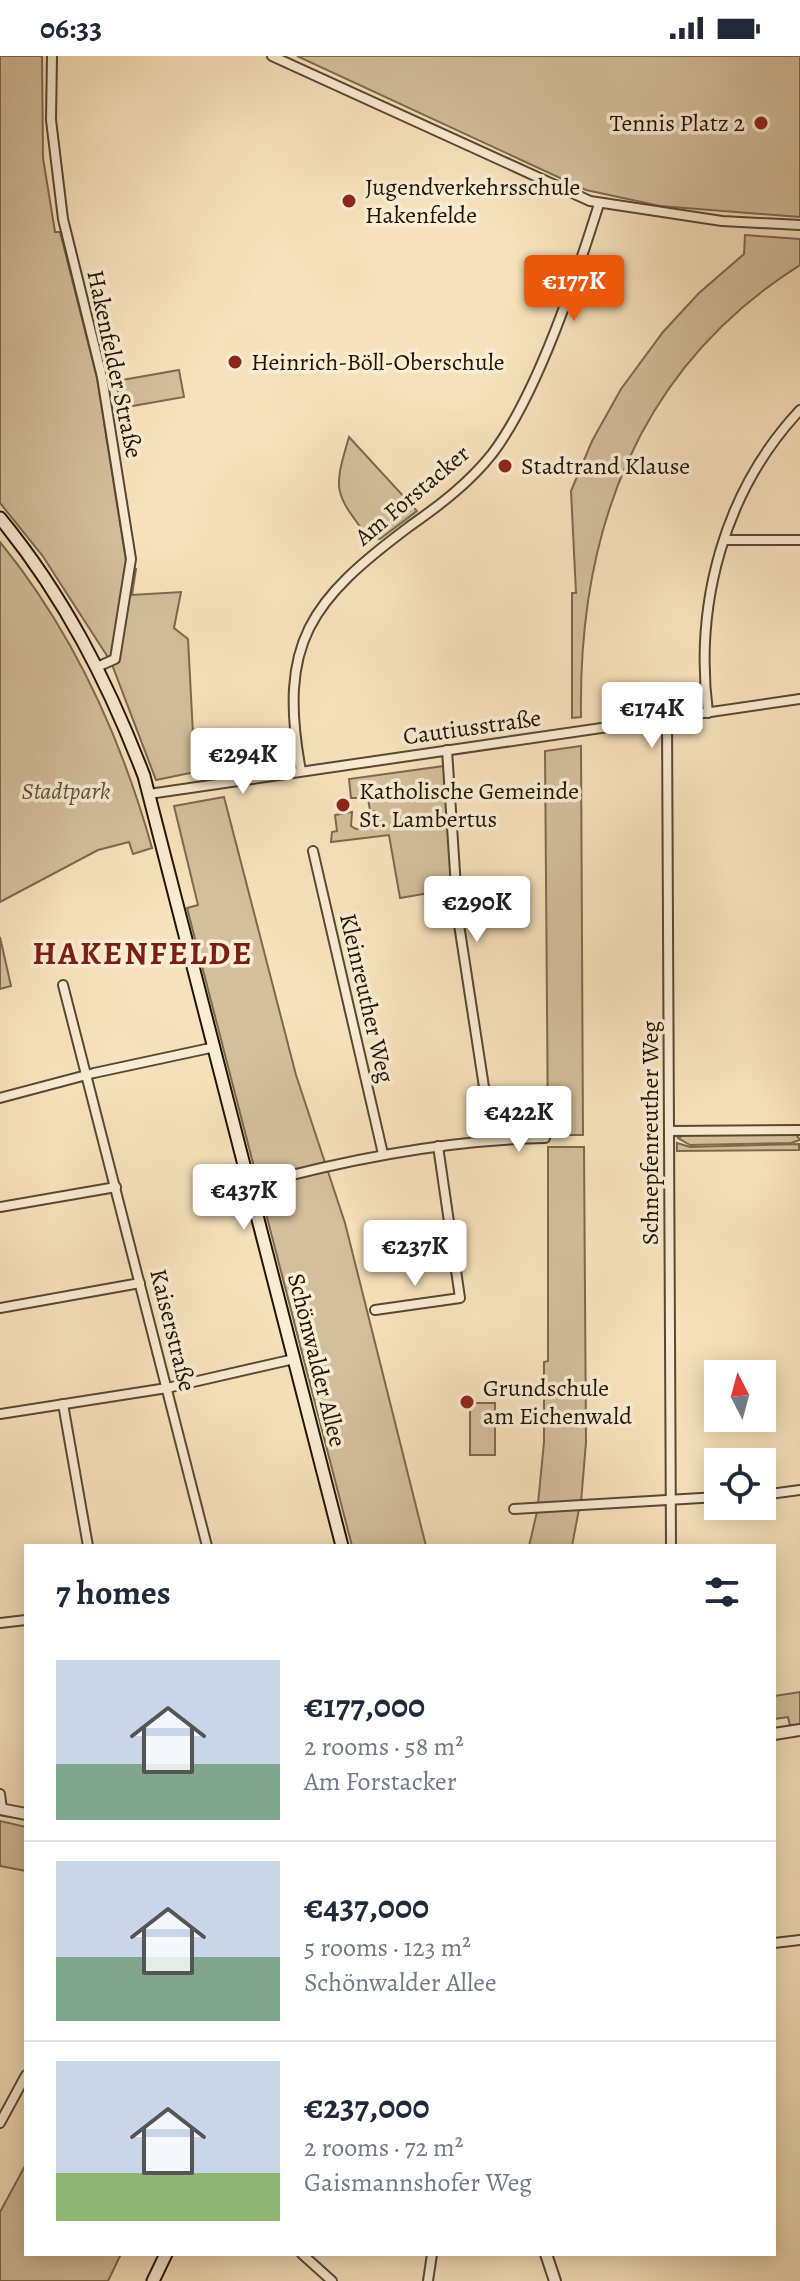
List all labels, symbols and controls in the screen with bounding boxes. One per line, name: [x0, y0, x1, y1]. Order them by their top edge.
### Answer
text: 06:33: [40, 8, 102, 48]
place label: Tennis Platz 2: [610, 107, 745, 139]
marker: Tennis Platz 2: [752, 114, 770, 132]
place label: Jugendverkehrsschule Hakenfelde: [365, 171, 580, 231]
marker: Jugendverkehrsschule Hakenfelde: [340, 192, 358, 210]
pin: €177K: [518, 255, 630, 323]
text: €177K: [542, 263, 606, 298]
street label: Hakenfelder Straße: [79, 267, 151, 461]
place label: Heinrich-Böll-Oberschule: [251, 346, 505, 378]
marker: Heinrich-Böll-Oberschule: [226, 353, 244, 371]
street label: Am Forstacker: [347, 437, 476, 553]
place label: Stadtrand Klause: [521, 450, 690, 482]
marker: Stadtrand Klause: [496, 457, 514, 475]
pin: €174K: [596, 682, 708, 750]
text: €174K: [620, 690, 684, 725]
street label: Cautiusstraße: [401, 701, 543, 753]
pin: €294K: [187, 728, 299, 796]
text: €294K: [209, 736, 277, 771]
park label: Stadtpark: [22, 775, 111, 807]
place label: Katholische Gemeinde St. Lambertus: [359, 775, 579, 835]
marker: Katholische Gemeinde St. Lambertus: [334, 796, 352, 814]
pin: €290K: [421, 876, 533, 944]
text: €290K: [442, 884, 512, 919]
street label: Kleinreuther Weg: [332, 910, 402, 1086]
district label: HAKENFELDE: [33, 931, 253, 975]
street label: Schnepfenreuther Weg: [634, 1021, 666, 1245]
pin: €422K: [463, 1086, 575, 1154]
text: €422K: [484, 1094, 554, 1129]
pin: €437K: [188, 1164, 300, 1232]
text: €437K: [211, 1172, 277, 1207]
pin: €237K: [359, 1220, 471, 1288]
text: €237K: [382, 1228, 448, 1263]
street label: Kaiserstraße: [142, 1265, 204, 1395]
street label: Schönwalder Allee: [280, 1270, 354, 1450]
north arrow: [704, 1360, 776, 1432]
map controls: [704, 1360, 776, 1520]
place label: Grundschule am Eichenwald: [483, 1372, 632, 1432]
marker: Grundschule am Eichenwald: [458, 1393, 476, 1411]
button: locate: [704, 1448, 776, 1520]
text: 7 homes: [56, 1569, 171, 1616]
icon: filters: [700, 1570, 744, 1614]
text: €177,000: [304, 1682, 425, 1729]
icon: home: [120, 1692, 216, 1788]
text: 2 rooms · 58 m²: [304, 1729, 464, 1764]
text: Am Forstacker: [304, 1764, 457, 1799]
text: €437,000: [304, 1883, 429, 1930]
icon: home: [120, 1893, 216, 1989]
text: 5 rooms · 123 m²: [304, 1930, 471, 1965]
text: Schönwalder Allee: [304, 1965, 497, 2000]
text: €237,000: [304, 2083, 430, 2130]
icon: home: [120, 2093, 216, 2189]
text: 2 rooms · 72 m²: [304, 2130, 463, 2165]
text: Gaismannshofer Weg: [304, 2165, 532, 2200]

